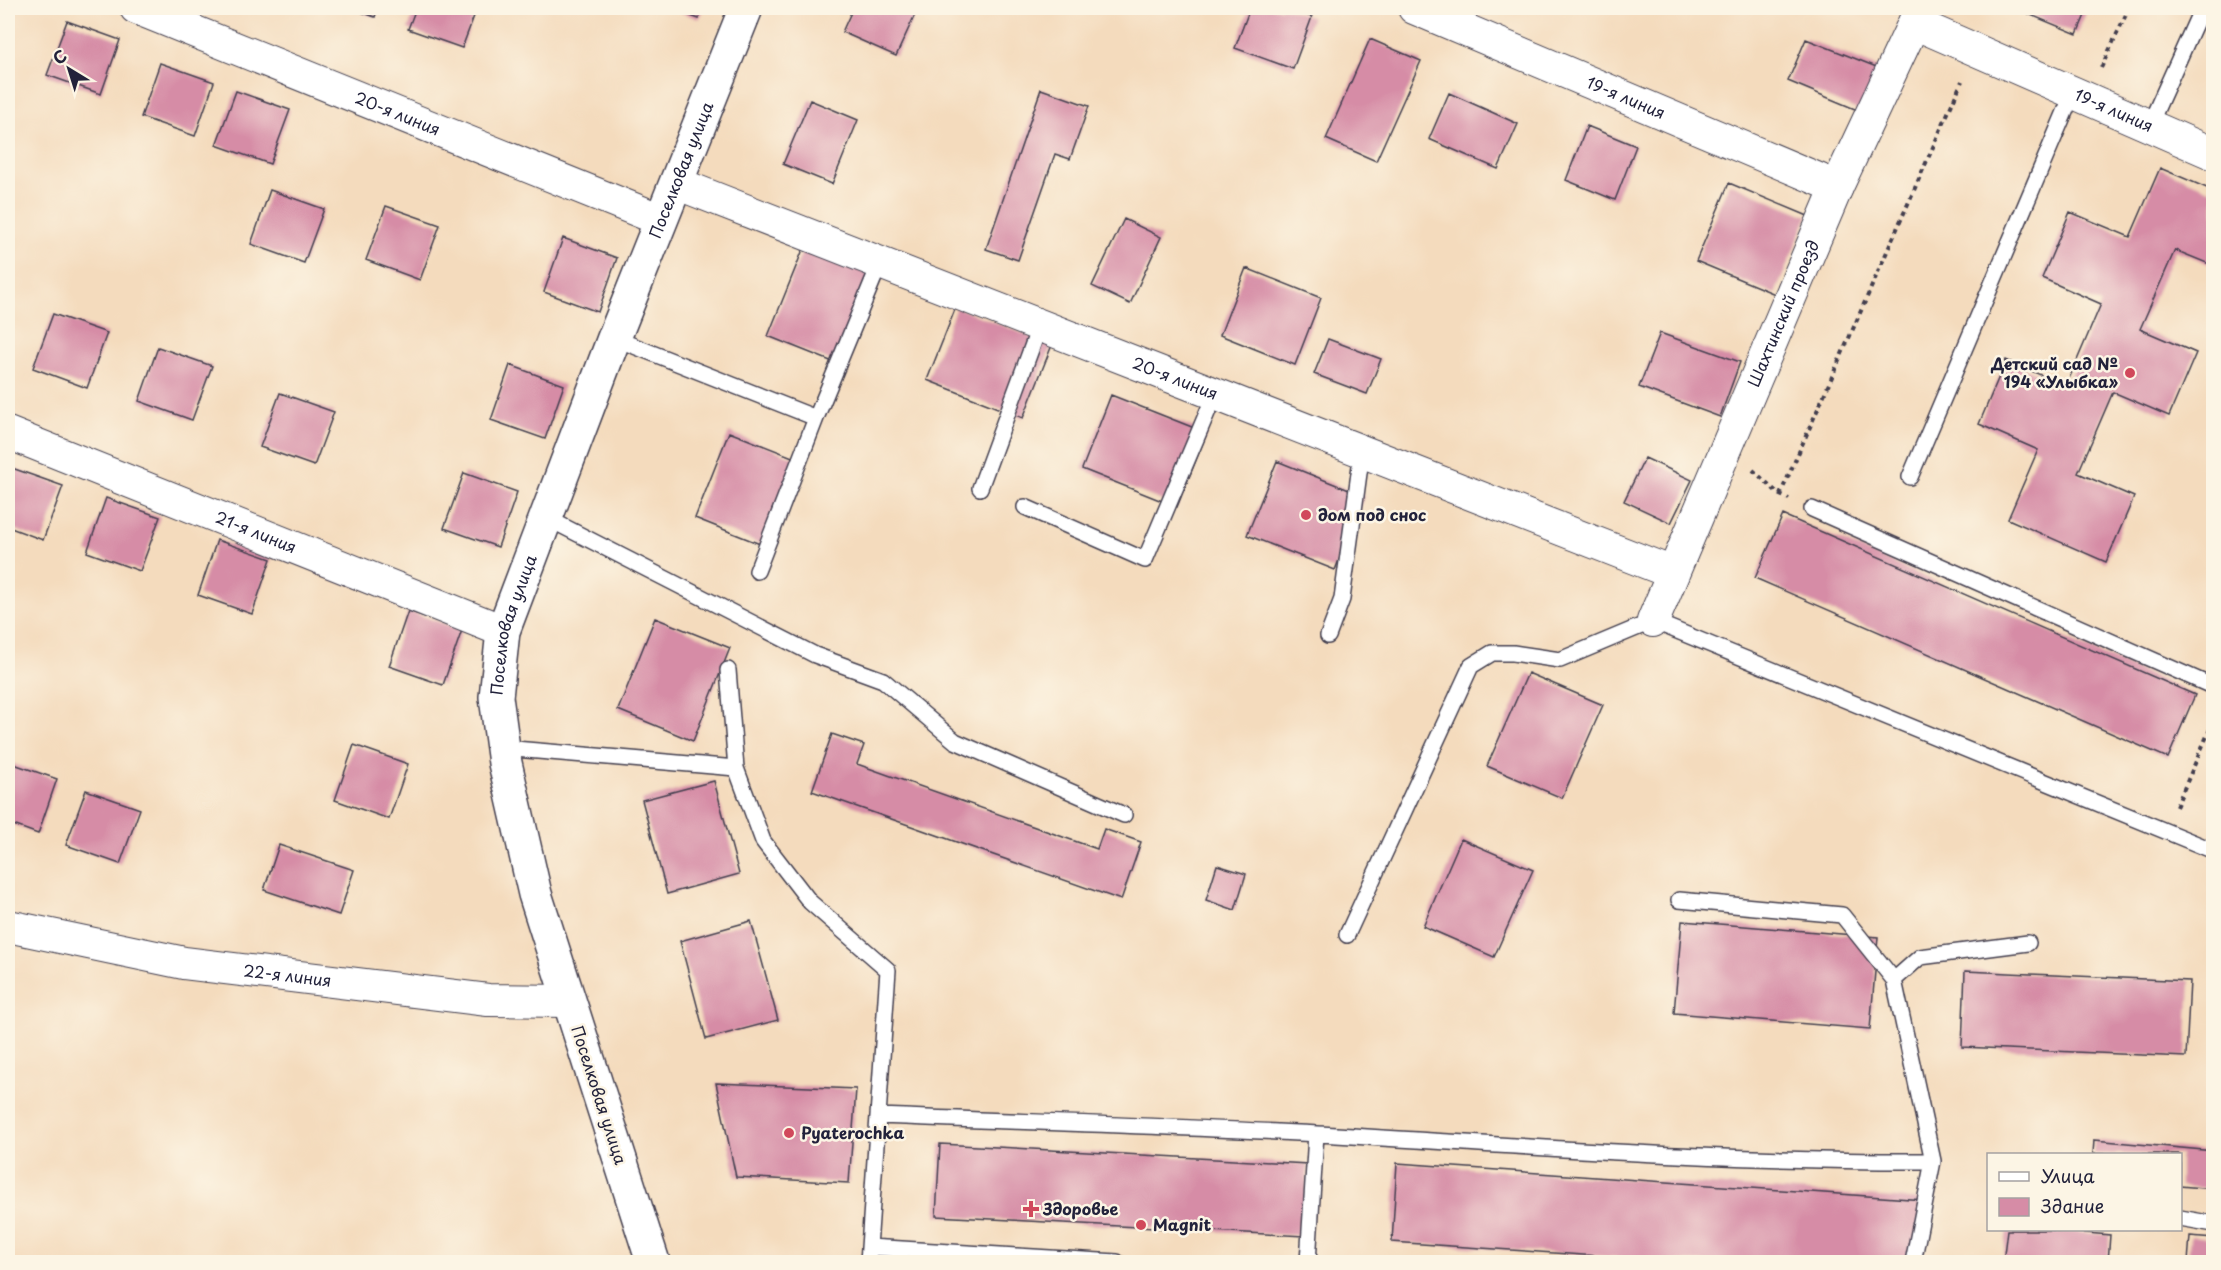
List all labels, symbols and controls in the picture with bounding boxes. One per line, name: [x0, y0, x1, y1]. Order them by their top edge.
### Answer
north arrow: [39, 39, 99, 99]
text: С: [47, 43, 71, 70]
street label: 19-я линия: [1583, 69, 1669, 124]
street label: 19-я линия: [2071, 82, 2157, 137]
street label: 20-я линия: [352, 85, 444, 141]
street label: Поселковая улица: [642, 98, 718, 242]
street label: Шахтинский проезд: [1741, 236, 1824, 390]
street label: 20-я линия: [1129, 350, 1222, 405]
place label: Детский сад № 194 «Улыбка»: [1990, 351, 2118, 393]
marker: Детский сад № 194 «Улыбка»: [2123, 366, 2137, 380]
place label: дом под снос: [1318, 502, 1426, 526]
street label: 21-я линия: [212, 504, 300, 558]
marker: дом под снос: [1299, 508, 1313, 522]
street label: Поселковая улица: [483, 551, 542, 696]
street label: 22-я линия: [242, 957, 333, 992]
street label: Поселковая улица: [566, 1022, 634, 1167]
place label: Pyaterochka: [801, 1120, 904, 1144]
marker: Pyaterochka: [782, 1126, 796, 1140]
legend: [1987, 1153, 2182, 1231]
text: Улица: [2041, 1162, 2095, 1189]
text: Здание: [2041, 1192, 2104, 1219]
place label: Здоровье: [1042, 1196, 1119, 1220]
marker: Здоровье: [1024, 1202, 1038, 1216]
place label: Magnit: [1153, 1212, 1212, 1236]
marker: Magnit: [1134, 1218, 1148, 1232]

